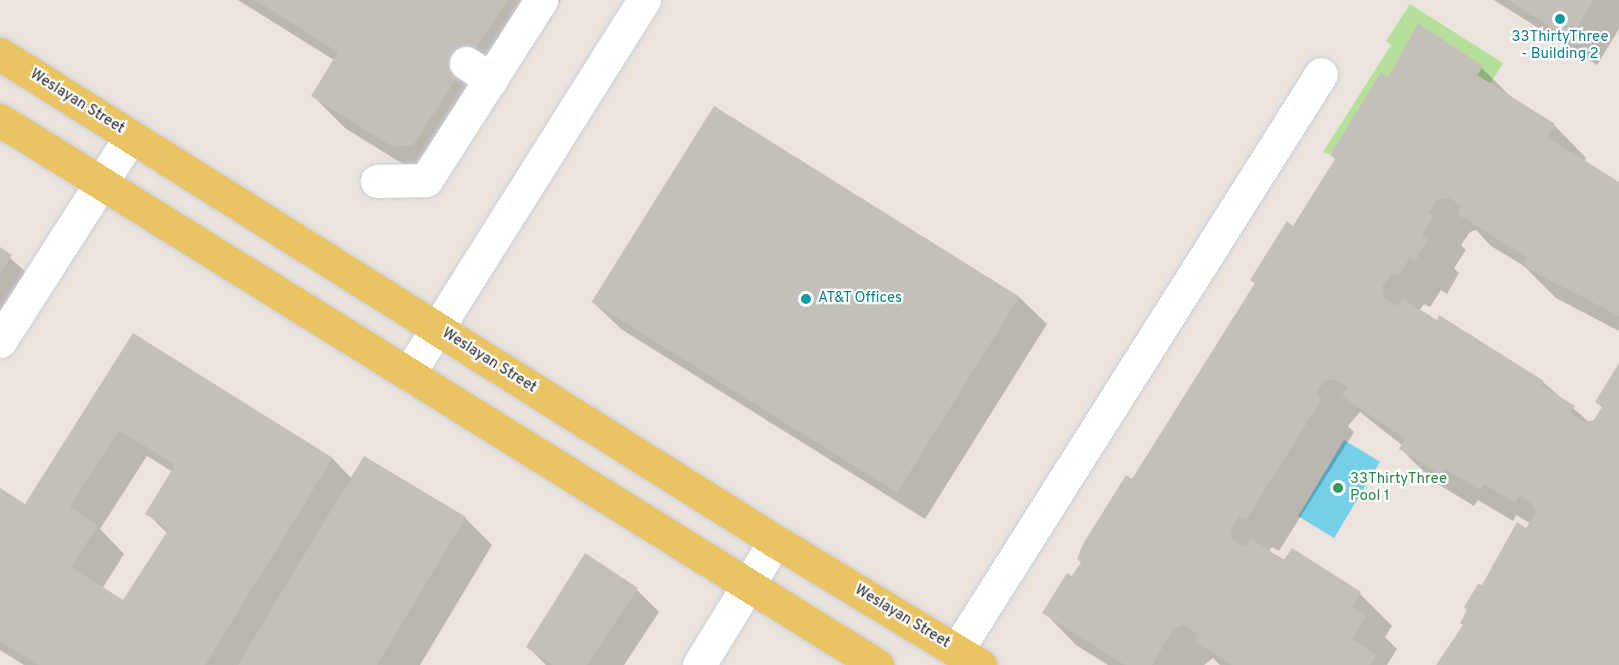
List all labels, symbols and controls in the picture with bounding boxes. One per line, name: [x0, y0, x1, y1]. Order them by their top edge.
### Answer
marker: 33ThirtyThree - Building 2: [1553, 12, 1567, 26]
place label: 33ThirtyThree - Building 2: [1512, 28, 1608, 63]
street label: Weslayan Street: [26, 66, 128, 138]
place label: AT&T Offices: [818, 290, 903, 308]
marker: AT&T Offices: [799, 292, 813, 306]
street label: Weslayan Street: [438, 325, 540, 397]
place label: 33ThirtyThree Pool 1: [1350, 470, 1447, 505]
marker: 33ThirtyThree Pool 1: [1331, 481, 1345, 495]
street label: Weslayan Street: [851, 581, 953, 653]

